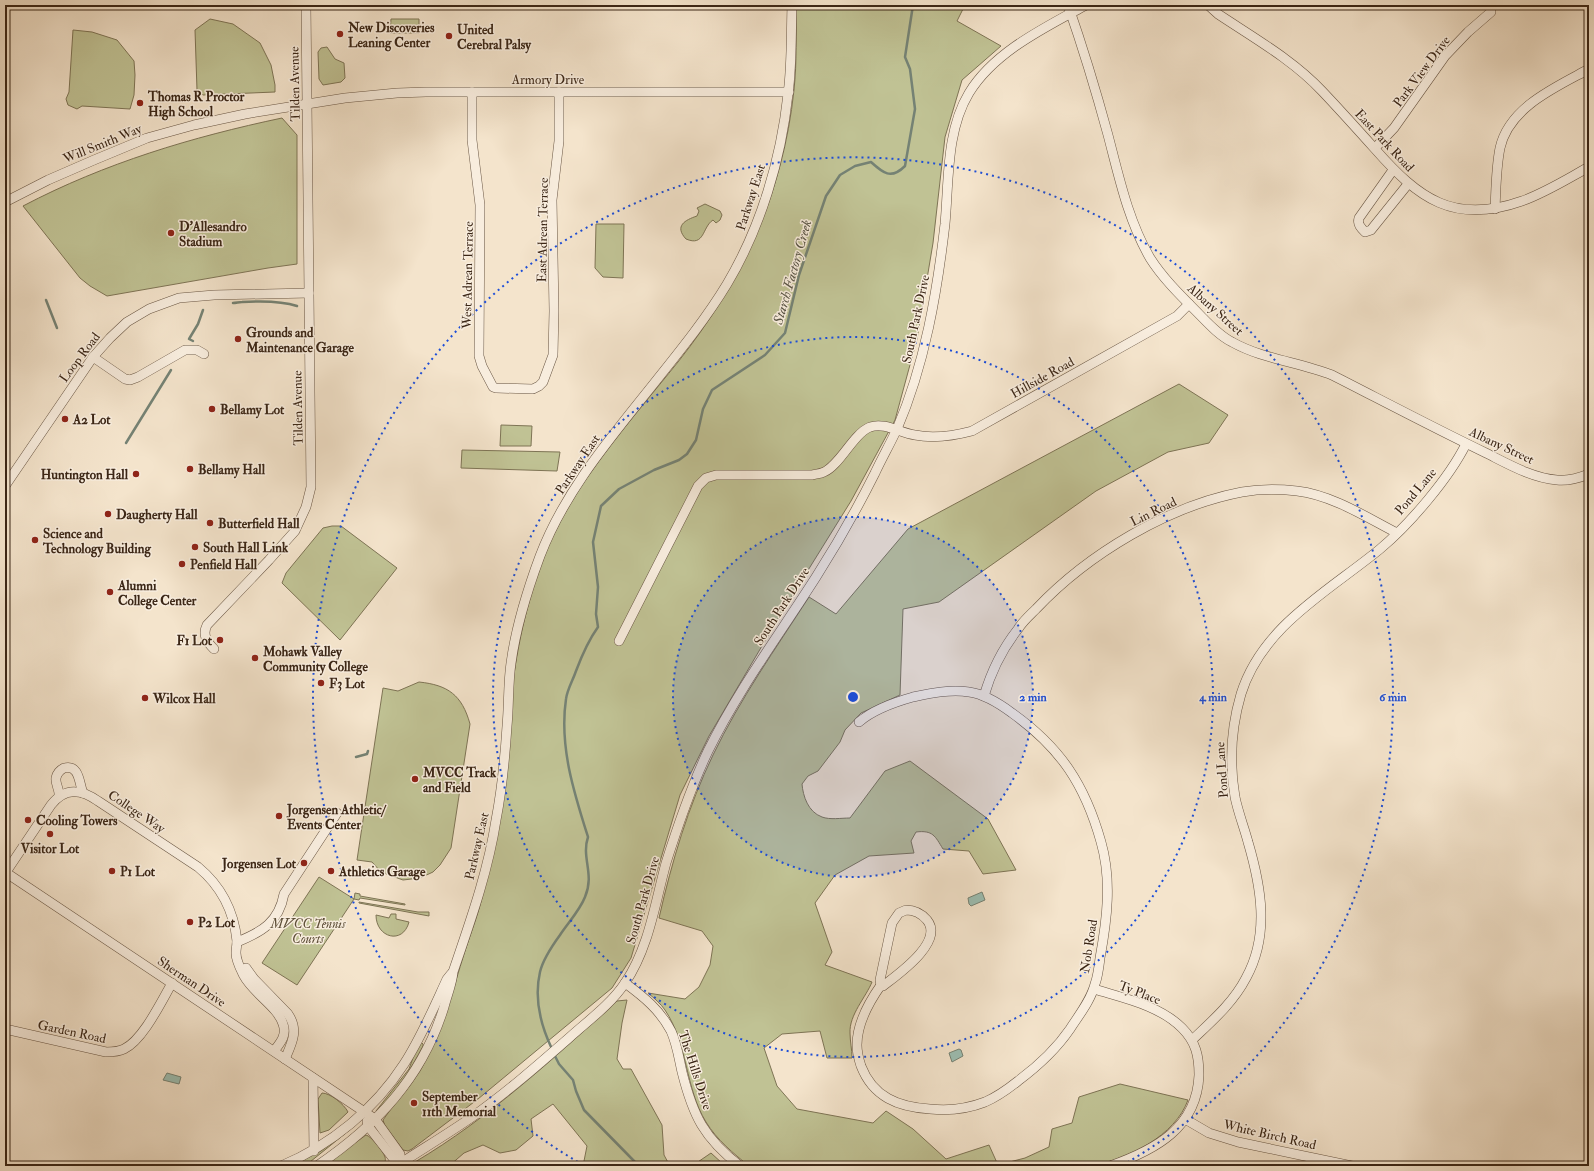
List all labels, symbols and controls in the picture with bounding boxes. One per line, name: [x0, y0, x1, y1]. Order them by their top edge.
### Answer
place label: New Discoveries Leaning Center: [347, 20, 435, 52]
place label: United Cerebral Palsy: [457, 22, 532, 54]
marker: New Discoveries Leaning Center: [335, 29, 345, 39]
marker: United Cerebral Palsy: [444, 31, 454, 41]
street label: Park View Drive: [1390, 32, 1454, 110]
street label: Tilden Avenue: [286, 46, 304, 122]
street label: Armory Drive: [511, 72, 585, 89]
place label: Thomas R Proctor High School: [147, 89, 246, 121]
marker: Thomas R Proctor High School: [135, 98, 145, 108]
street label: East Park Road: [1351, 106, 1418, 176]
street label: Will Smith Way: [60, 121, 145, 168]
street label: Parkway East: [733, 162, 770, 233]
street label: East Adrean Terrace: [534, 177, 552, 283]
water label: Starch Factory Creek: [769, 218, 816, 327]
place label: D'Allesandro Stadium: [179, 219, 247, 250]
street label: West Adrean Terrace: [459, 220, 477, 330]
marker: D'Allesandro Stadium: [166, 228, 176, 238]
street label: South Park Drive: [899, 273, 933, 365]
street label: Albany Street: [1183, 280, 1247, 340]
place label: Grounds and Maintenance Garage: [245, 325, 355, 357]
street label: Loop Road: [56, 329, 105, 386]
marker: Grounds and Maintenance Garage: [233, 334, 243, 344]
street label: Hillside Road: [1008, 354, 1078, 402]
street label: Tilden Avenue: [289, 370, 307, 446]
place label: Bellamy Lot: [220, 402, 285, 419]
marker: Bellamy Lot: [207, 404, 217, 414]
place label: A2 Lot: [72, 412, 111, 428]
marker: A2 Lot: [60, 414, 70, 424]
street label: Albany Street: [1465, 424, 1537, 469]
street label: Parkway East: [552, 432, 604, 498]
place label: Bellamy Hall: [198, 462, 266, 479]
marker: Bellamy Hall: [185, 464, 195, 474]
street label: Pond Lane: [1392, 465, 1440, 518]
place label: Huntington Hall: [41, 467, 129, 484]
marker: Huntington Hall: [131, 469, 141, 479]
street label: Lin Road: [1128, 494, 1180, 530]
place label: Daugherty Hall: [116, 507, 198, 524]
marker: Daugherty Hall: [103, 509, 113, 519]
place label: Butterfield Hall: [218, 516, 300, 532]
marker: Butterfield Hall: [205, 518, 215, 528]
place label: Science and Technology Building: [42, 526, 151, 558]
marker: Science and Technology Building: [30, 535, 40, 545]
place label: South Hall Link: [203, 540, 289, 556]
marker: South Hall Link: [190, 542, 200, 552]
place label: Penfield Hall: [190, 557, 258, 573]
marker: Penfield Hall: [177, 559, 187, 569]
street label: South Park Drive: [751, 564, 813, 649]
place label: Alumni College Center: [117, 578, 198, 610]
marker: Alumni College Center: [105, 587, 115, 597]
place label: F1 Lot: [177, 633, 213, 649]
marker: F1 Lot: [215, 635, 225, 645]
place label: Mohawk Valley Community College: [262, 644, 368, 676]
marker: Mohawk Valley Community College: [250, 653, 260, 663]
place label: F3 Lot: [329, 676, 366, 692]
marker: F3 Lot: [316, 678, 326, 688]
centre of rings: [846, 690, 860, 704]
text: 2 min: [1019, 690, 1047, 705]
text: 4 min: [1198, 690, 1228, 705]
text: 6 min: [1379, 690, 1407, 705]
place label: Wilcox Hall: [152, 691, 216, 707]
marker: Wilcox Hall: [140, 693, 150, 703]
street label: Pond Lane: [1212, 741, 1232, 799]
place label: MVCC Track and Field: [422, 765, 497, 796]
marker: MVCC Track and Field: [410, 774, 420, 784]
street label: College Way: [104, 787, 168, 838]
place label: Jorgensen Athletic/ Events Center: [286, 802, 387, 833]
marker: Jorgensen Athletic/ Events Center: [274, 811, 284, 821]
street label: Parkway East: [461, 811, 493, 882]
place label: Cooling Towers: [36, 813, 118, 830]
marker: Cooling Towers: [23, 815, 33, 825]
marker: Visitor Lot: [45, 829, 55, 839]
place label: Visitor Lot: [20, 841, 80, 857]
street label: South Park Drive: [623, 854, 663, 946]
place label: Jorgensen Lot: [221, 856, 297, 873]
marker: Jorgensen Lot: [299, 858, 309, 868]
place label: P1 Lot: [120, 864, 156, 880]
place label: Athletics Garage: [338, 864, 426, 881]
marker: P1 Lot: [107, 866, 117, 876]
marker: Athletics Garage: [326, 866, 336, 876]
place label: P2 Lot: [198, 915, 236, 931]
park label: MVCC Tennis Courts: [270, 916, 346, 947]
marker: P2 Lot: [185, 917, 195, 927]
street label: Nob Road: [1077, 918, 1101, 974]
street label: Sherman Drive: [154, 953, 229, 1011]
street label: Ty Place: [1116, 978, 1163, 1009]
street label: Garden Road: [36, 1017, 108, 1047]
street label: The Hills Drive: [675, 1029, 716, 1112]
place label: September 11th Memorial: [422, 1089, 497, 1120]
marker: September 11th Memorial: [409, 1098, 419, 1108]
street label: White Birch Road: [1221, 1116, 1318, 1154]

